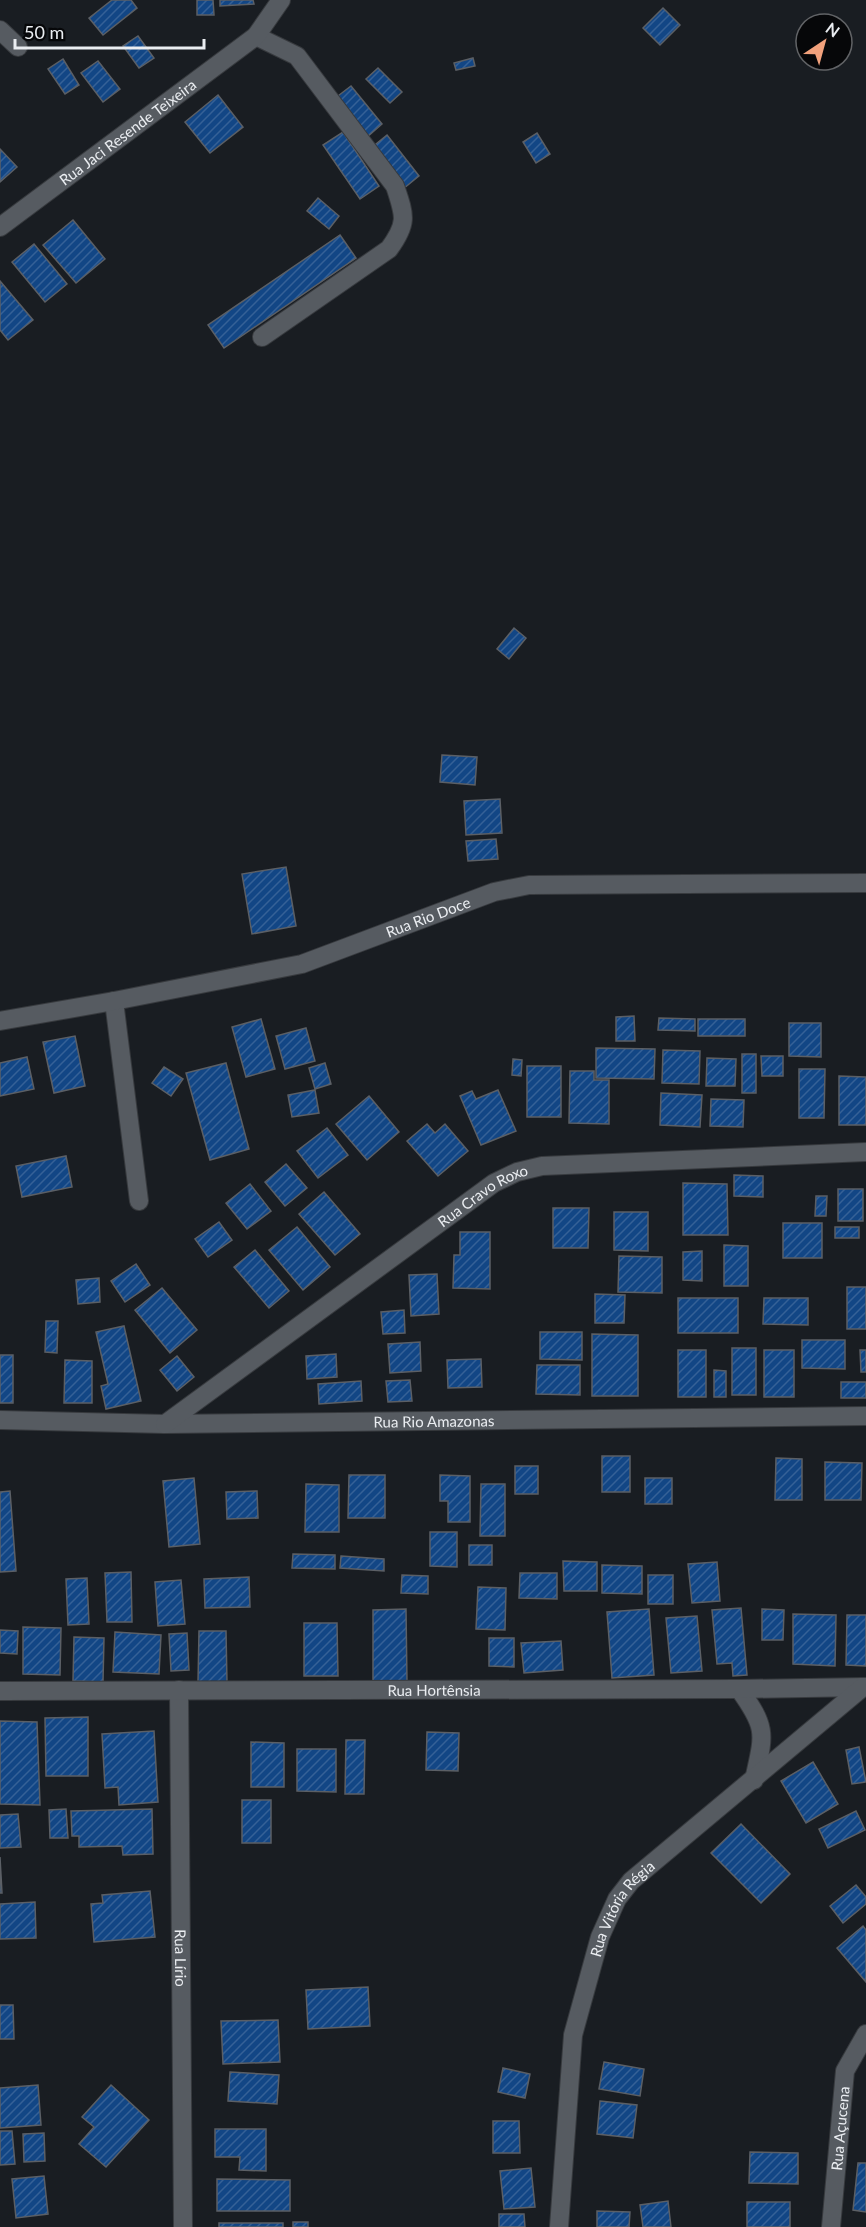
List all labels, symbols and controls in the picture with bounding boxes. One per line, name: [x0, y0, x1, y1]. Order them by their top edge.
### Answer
scale bar: [15, 12, 204, 50]
north arrow: [794, 12, 854, 72]
text: N: [823, 18, 844, 41]
text: 50 m: [24, 21, 64, 43]
street label: Rua Jaci Resende Teixeira: [56, 75, 199, 189]
street label: Rua Rio Doce: [383, 893, 473, 941]
street label: Rua Cravo Roxo: [434, 1161, 530, 1230]
street label: Rua Rio Amazonas: [373, 1411, 495, 1431]
street label: Rua Hortênsia: [387, 1681, 481, 1699]
street label: Rua Vitória Régia: [586, 1857, 658, 1959]
street label: Rua Lírio: [172, 1929, 190, 1987]
street label: Rua Açucena: [827, 2085, 853, 2171]

